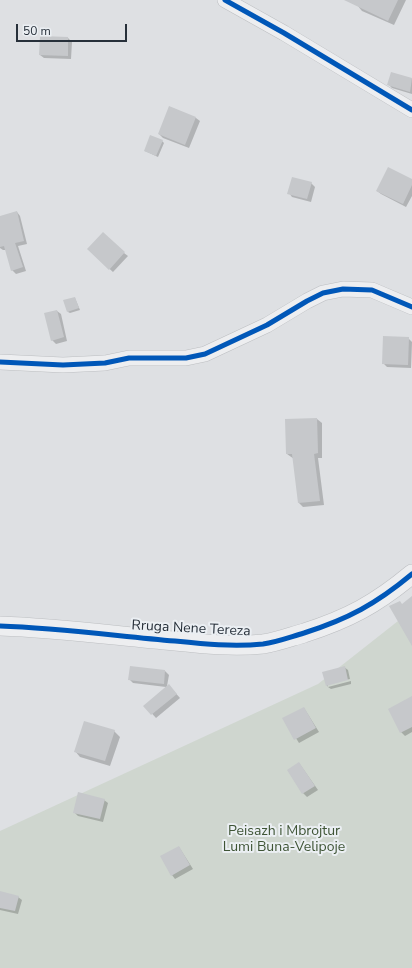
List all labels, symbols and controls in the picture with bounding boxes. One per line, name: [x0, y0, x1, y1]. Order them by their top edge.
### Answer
scale bar: [18, 16, 129, 42]
text: 50 m: [23, 23, 51, 39]
street label: Rruga Nene Tereza: [131, 617, 251, 641]
park label: Peisazh i Mbrojtur Lumi Buna-Velipoje: [223, 824, 345, 856]

